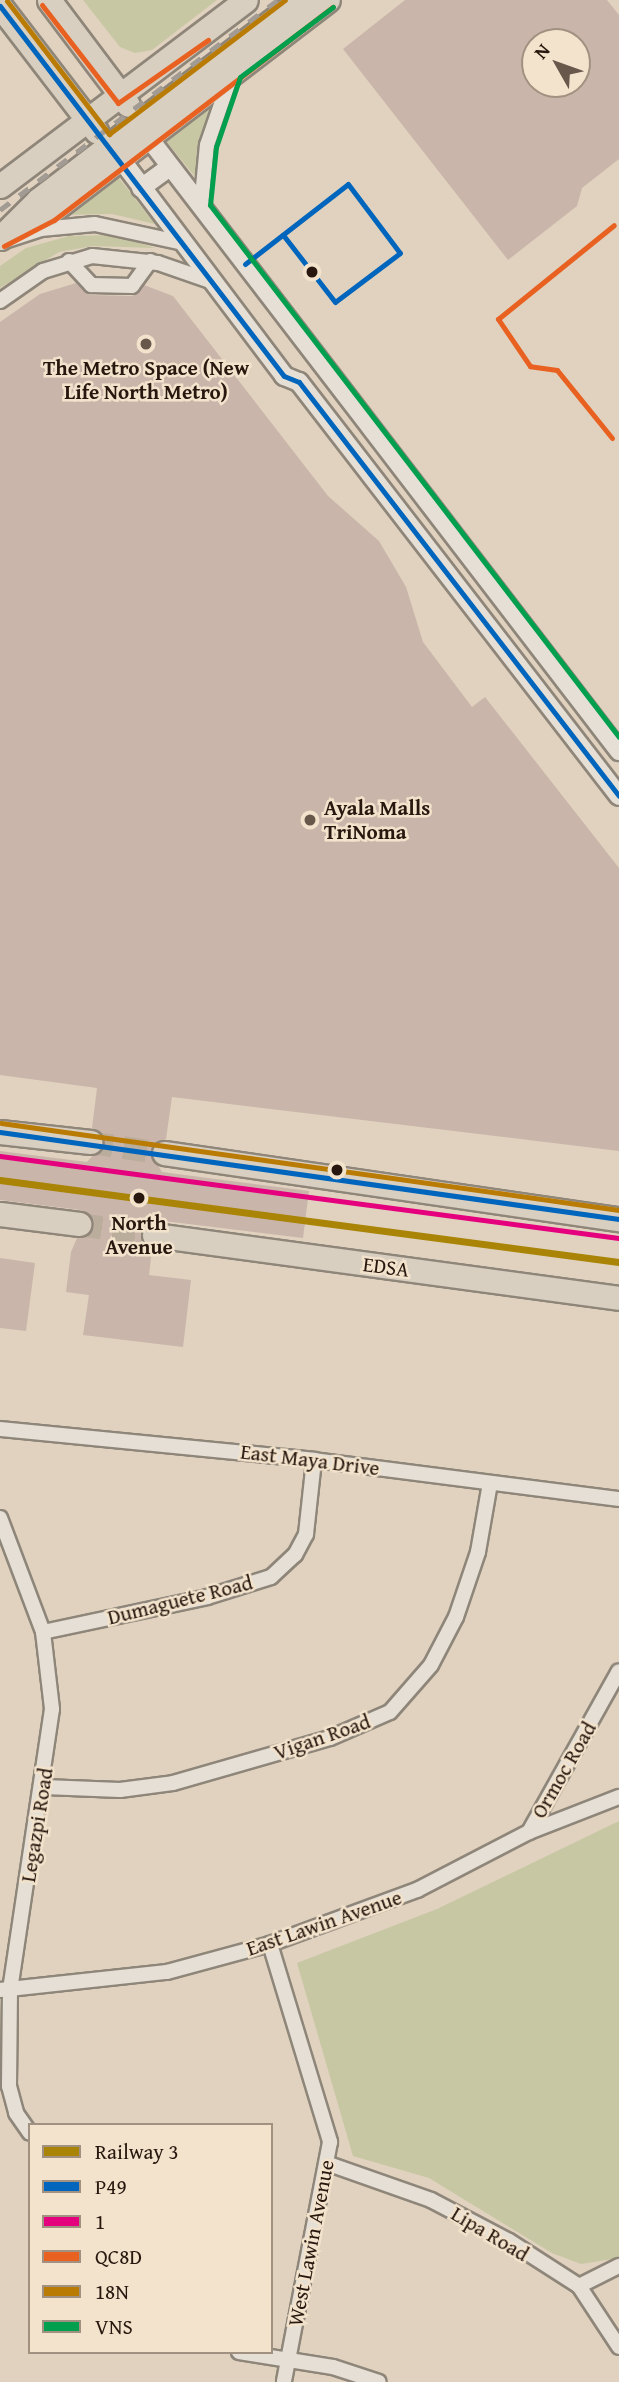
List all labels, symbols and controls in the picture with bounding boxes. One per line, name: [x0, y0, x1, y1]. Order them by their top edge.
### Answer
north arrow: [521, 28, 591, 98]
text: N: [527, 37, 556, 65]
unlabelled marker: [305, 265, 319, 279]
marker: The Metro Space (New Life North Metro): [138, 336, 154, 352]
place label: The Metro Space (New Life North Metro): [43, 355, 249, 405]
place label: Ayala Malls TriNoma: [324, 795, 430, 845]
marker: Ayala Malls TriNoma: [302, 812, 318, 828]
unlabelled marker: [330, 1163, 344, 1177]
marker: North Avenue: [129, 1188, 149, 1208]
place label: North Avenue: [105, 1210, 173, 1260]
street label: EDSA: [361, 1252, 411, 1282]
street label: East Maya Drive: [239, 1439, 381, 1481]
street label: Dumaguete Road: [105, 1570, 255, 1630]
street label: Vigan Road: [270, 1709, 374, 1765]
street label: Ormoc Road: [526, 1717, 602, 1823]
street label: Legazpi Road: [16, 1766, 58, 1884]
street label: East Lawin Avenue: [243, 1885, 405, 1961]
legend: [28, 2123, 273, 2354]
text: Railway 3: [95, 2136, 179, 2167]
street label: West Lawin Avenue: [283, 2158, 339, 2328]
text: P49: [95, 2171, 127, 2202]
street label: Lipa Road: [447, 2201, 533, 2267]
text: 1: [95, 2206, 105, 2237]
text: QC8D: [95, 2241, 142, 2272]
text: 18N: [95, 2276, 129, 2307]
text: VNS: [95, 2311, 133, 2342]

